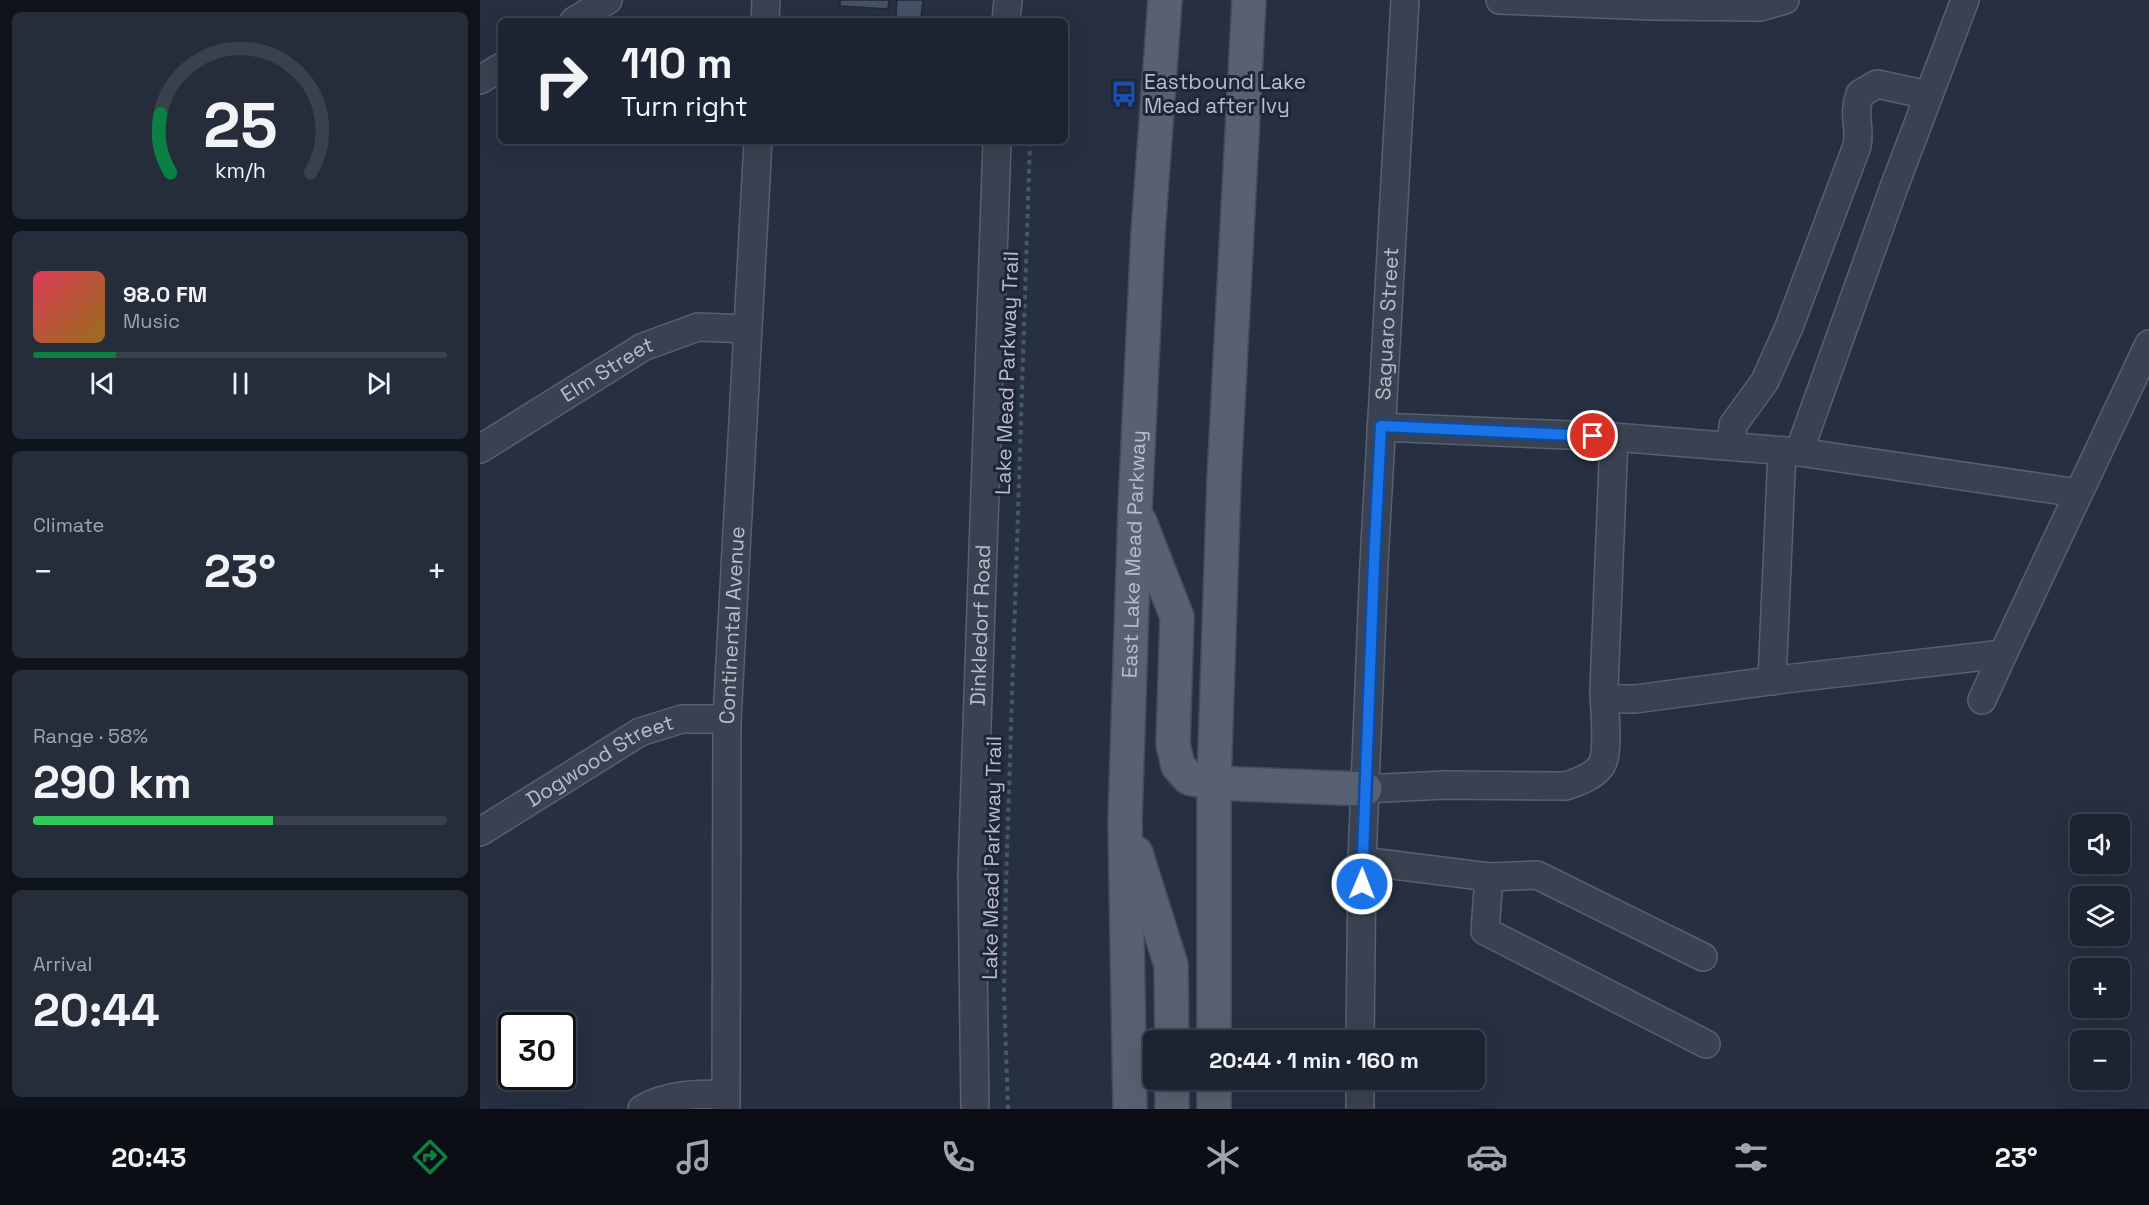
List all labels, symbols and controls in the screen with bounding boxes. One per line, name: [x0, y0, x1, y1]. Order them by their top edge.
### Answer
text: 110 m: [621, 37, 733, 90]
icon: right: [522, 42, 600, 120]
place label: Eastbound Lake Mead after Ivy: [1144, 68, 1306, 119]
bus stop icon: Eastbound Lake Mead after Ivy: [1109, 79, 1139, 109]
text: 25: [203, 86, 277, 165]
text: Turn right: [621, 89, 748, 124]
text: km/h: [214, 157, 266, 184]
street label: Saguaro Street: [1369, 246, 1404, 401]
street label: Lake Mead Parkway Trail: [989, 251, 1024, 495]
text: 98.0 FM: [123, 280, 207, 308]
text: Music: [123, 308, 180, 334]
street label: Elm Street: [555, 330, 657, 408]
icon: previous: [86, 367, 119, 400]
icon: pause: [224, 367, 257, 400]
icon: next: [362, 367, 395, 400]
pin: [1567, 410, 1618, 461]
icon: arrive: [1576, 419, 1609, 452]
street label: East Lake Mead Parkway: [1116, 430, 1152, 679]
text: Climate: [33, 512, 104, 538]
street label: Continental Avenue: [713, 526, 750, 725]
text: 23°: [204, 543, 276, 600]
street label: Dinkledorf Road: [964, 544, 996, 706]
text: −: [33, 551, 53, 593]
text: +: [427, 551, 447, 593]
street label: Dogwood Street: [521, 708, 677, 813]
text: Range · 58%: [33, 723, 148, 749]
street label: Lake Mead Parkway Trail: [976, 736, 1007, 980]
text: 290 km: [33, 754, 192, 811]
map controls: [2070, 814, 2130, 1090]
button: sound: [2070, 814, 2130, 874]
position arrow: [1330, 852, 1394, 916]
button: layers: [2070, 886, 2130, 946]
text: Arrival: [33, 951, 92, 977]
button: +: [2070, 958, 2130, 1018]
text: 20:44: [33, 982, 160, 1039]
speed limit sign: 30: [498, 1012, 576, 1090]
button: −: [2070, 1030, 2130, 1090]
text: 20:44 · 1 min · 160 m: [1209, 1046, 1419, 1074]
icon: directions: [409, 1136, 451, 1178]
icon: music: [673, 1136, 715, 1178]
icon: phone: [937, 1136, 979, 1178]
icon: climate: [1202, 1136, 1244, 1178]
icon: car: [1466, 1136, 1508, 1178]
icon: filters: [1730, 1136, 1772, 1178]
text: 20:43: [111, 1140, 186, 1175]
text: 23°: [1995, 1140, 2038, 1175]

